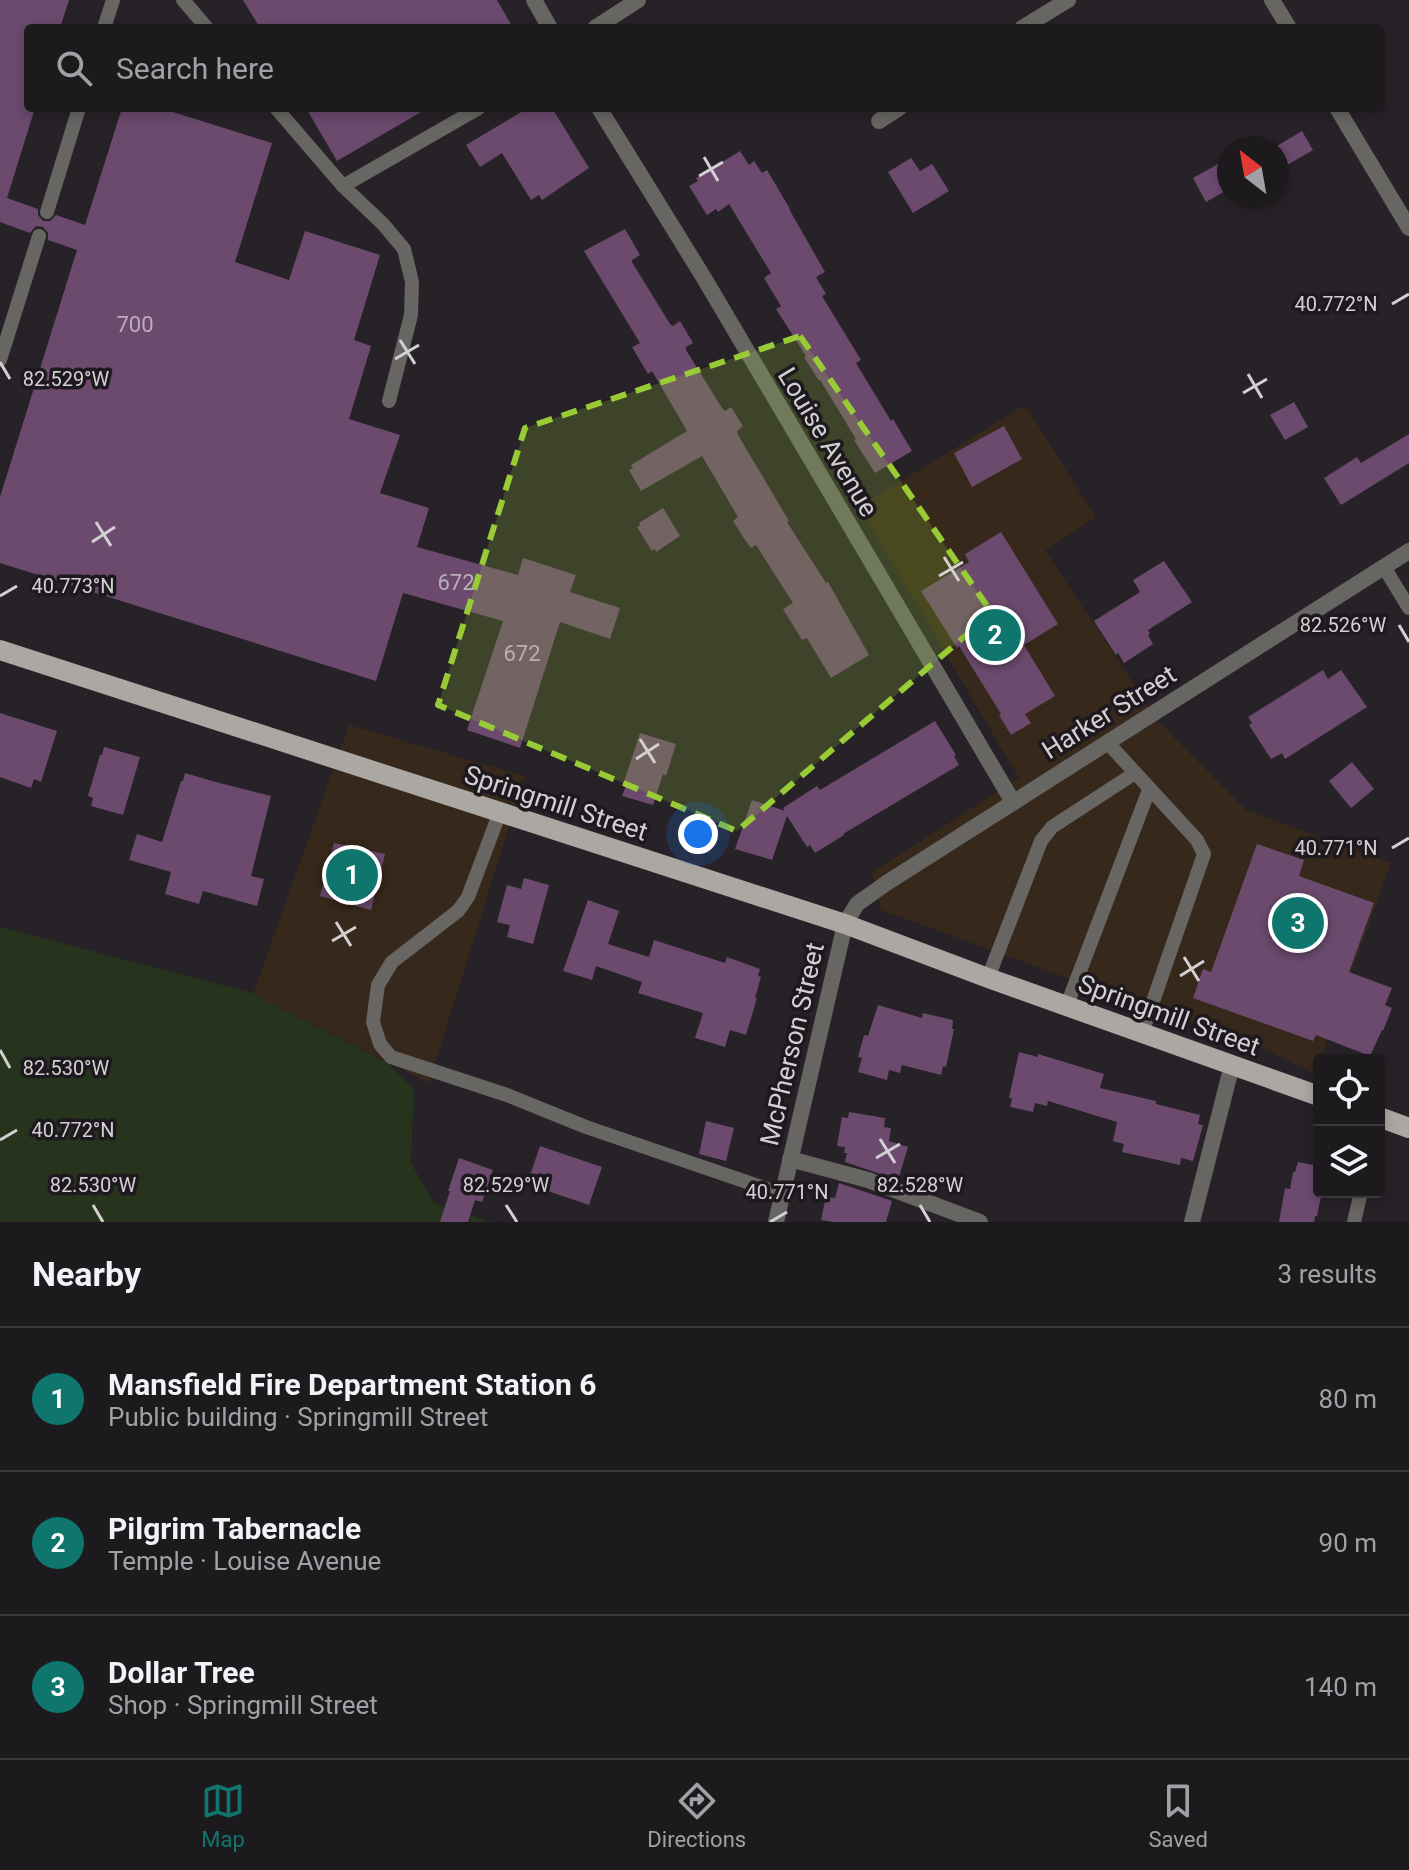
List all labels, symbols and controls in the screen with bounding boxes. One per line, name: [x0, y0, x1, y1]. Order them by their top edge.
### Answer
search box: [24, 24, 1385, 112]
icon: search: [52, 46, 96, 90]
text: Search here: [116, 51, 274, 86]
north arrow: [1217, 136, 1289, 208]
text: 40.772°N: [1294, 292, 1378, 316]
house number: 700: [116, 312, 154, 337]
street label: Louise Avenue: [772, 362, 884, 522]
text: 82.529°W: [23, 367, 110, 391]
house number: 672: [437, 570, 475, 595]
text: 40.773°N: [31, 574, 115, 598]
pin: 2: [969, 605, 1021, 665]
text: 82.526°W: [1300, 613, 1387, 637]
house number: 672: [503, 641, 541, 666]
street label: Harker Street: [1037, 659, 1181, 765]
street label: Springmill Street: [461, 759, 651, 847]
your location: [678, 814, 718, 854]
text: 40.771°N: [1294, 836, 1378, 860]
pin: 1: [326, 845, 378, 905]
pin: 3: [1272, 893, 1324, 953]
street label: McPherson Street: [754, 940, 830, 1148]
street label: Springmill Street: [1074, 968, 1264, 1062]
map controls: [1313, 1054, 1385, 1198]
button: locate: [1313, 1054, 1385, 1126]
text: 82.530°W: [23, 1056, 110, 1080]
text: 40.772°N: [31, 1118, 115, 1142]
button: layers: [1313, 1126, 1385, 1198]
text: 82.530°W: [50, 1173, 137, 1197]
text: 82.529°W: [463, 1173, 550, 1197]
text: 82.528°W: [877, 1173, 964, 1197]
text: 40.771°N: [745, 1180, 829, 1204]
text: Nearby: [32, 1254, 141, 1294]
text: 3 results: [1278, 1259, 1377, 1289]
text: Mansfield Fire Department Station 6: [108, 1367, 596, 1402]
text: 1: [51, 1384, 65, 1414]
text: 80 m: [1319, 1384, 1377, 1414]
text: Public building · Springmill Street: [108, 1402, 488, 1432]
text: Pilgrim Tabernacle: [108, 1511, 361, 1546]
text: 2: [51, 1528, 65, 1558]
text: 90 m: [1319, 1528, 1377, 1558]
text: Temple · Louise Avenue: [108, 1546, 381, 1576]
text: Dollar Tree: [108, 1655, 255, 1690]
text: 3: [51, 1672, 65, 1702]
text: 140 m: [1304, 1672, 1377, 1702]
text: Shop · Springmill Street: [108, 1690, 378, 1720]
tab: Map: [201, 1779, 245, 1852]
tab: Directions: [647, 1779, 746, 1852]
tab: Saved: [1148, 1779, 1208, 1852]

